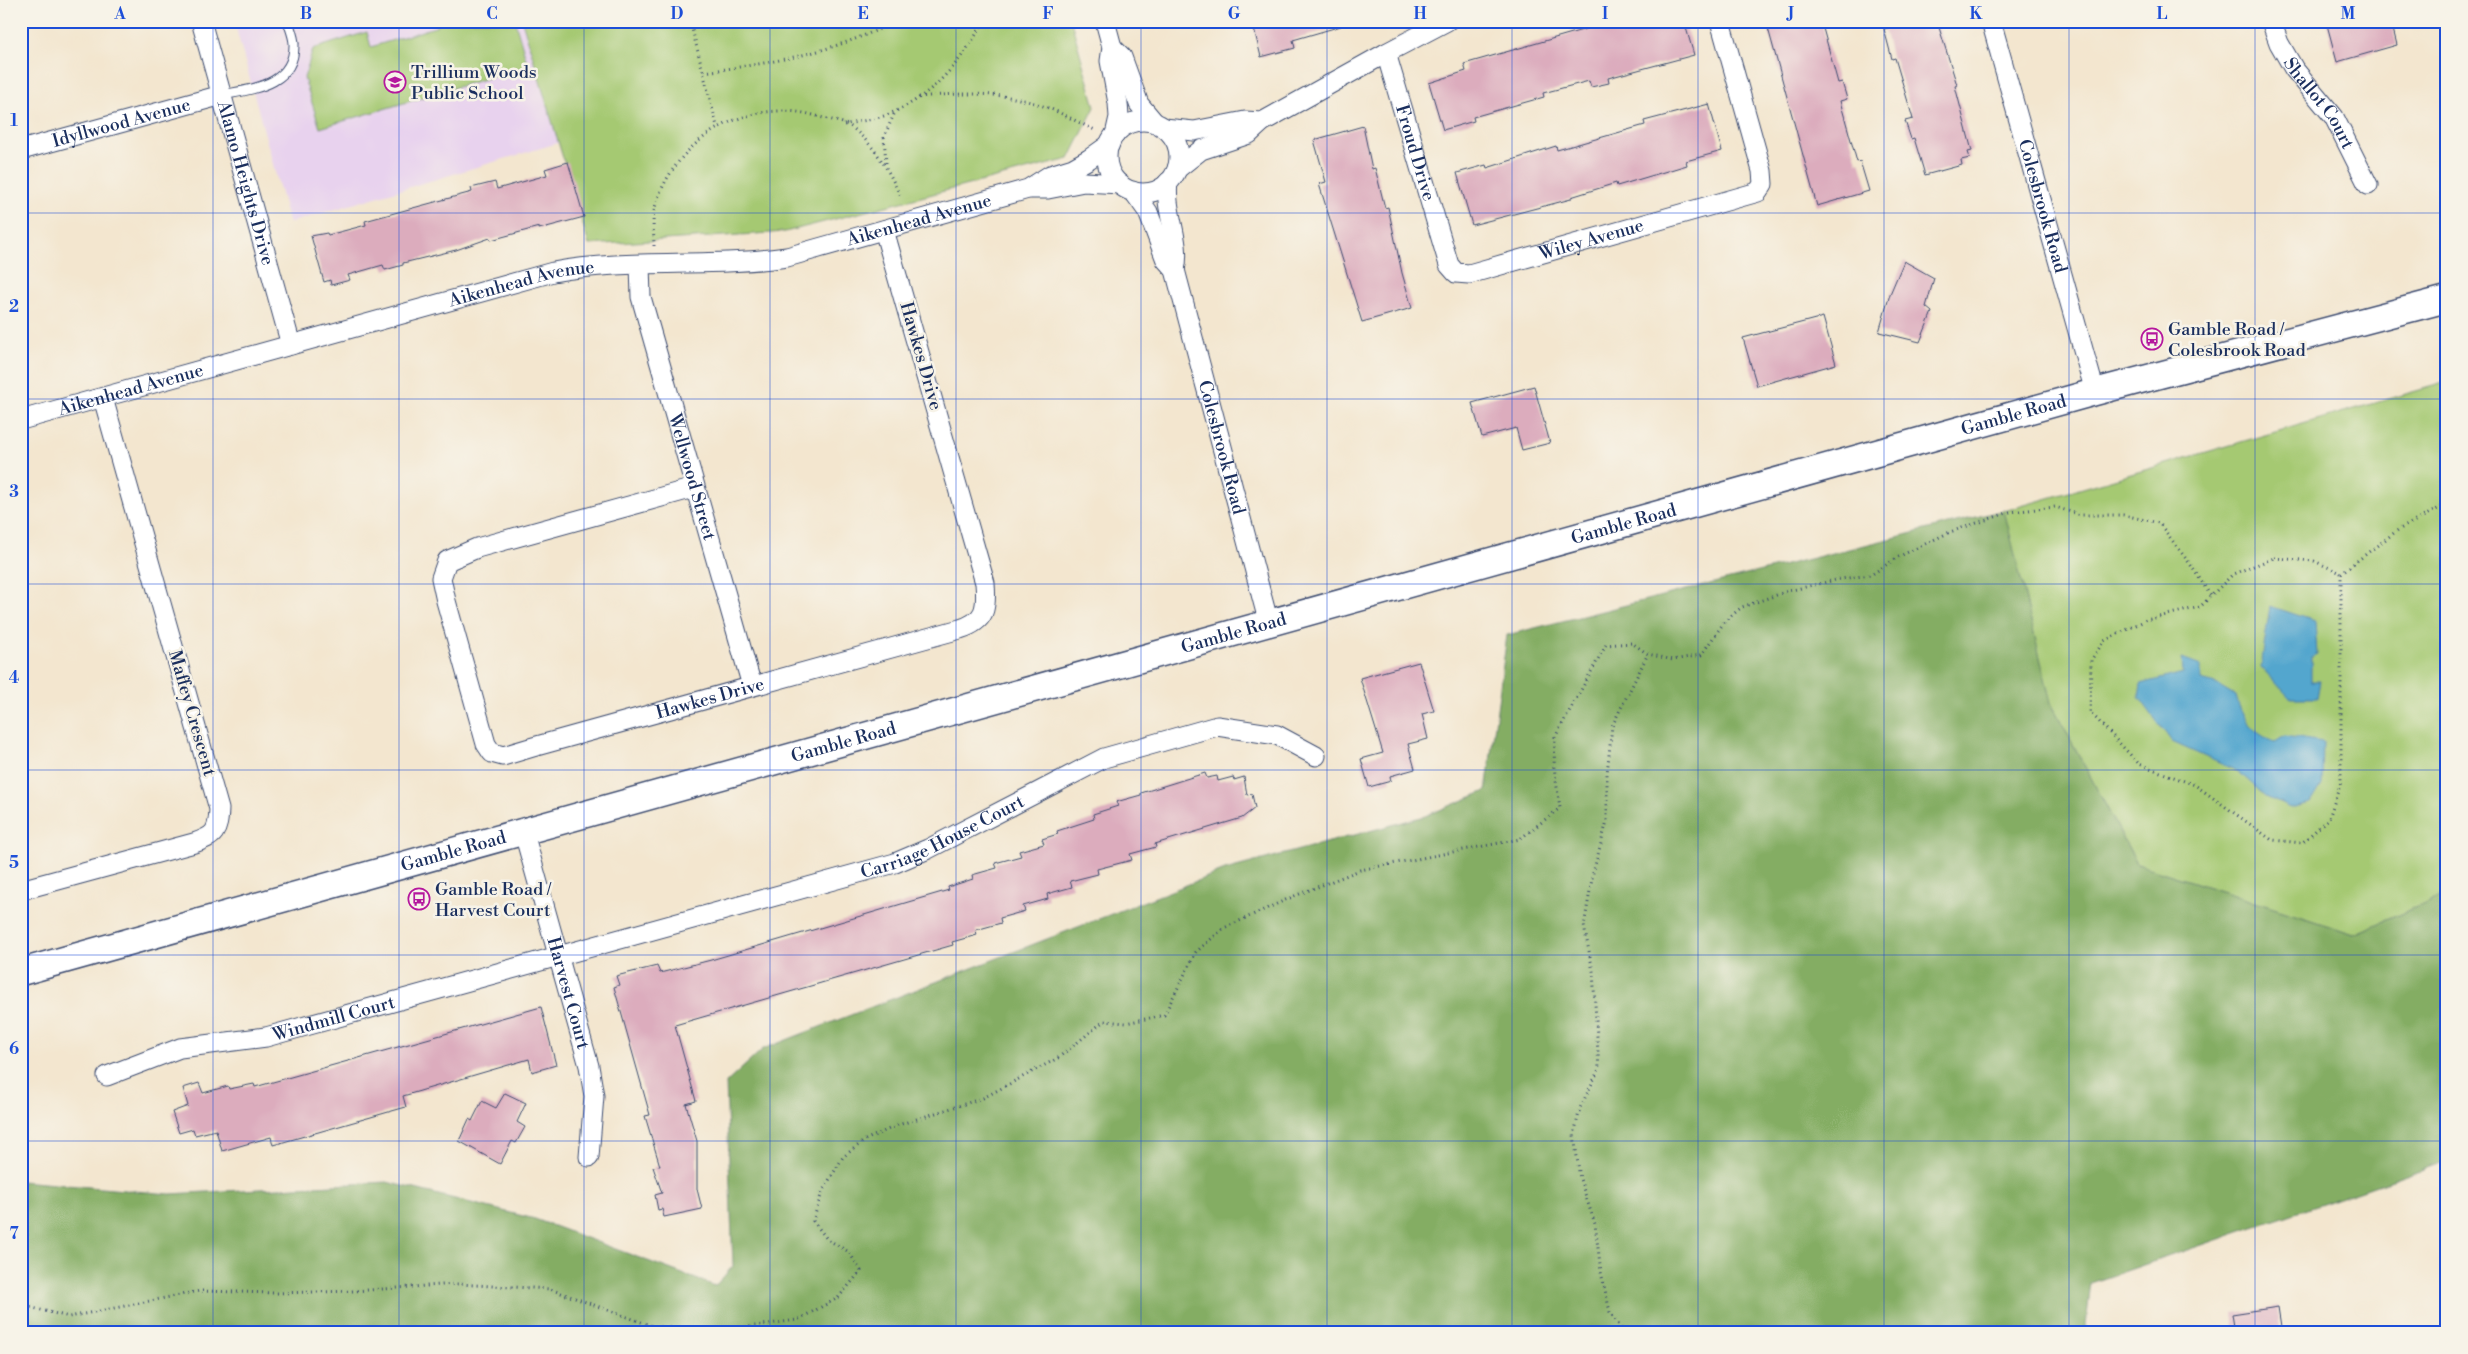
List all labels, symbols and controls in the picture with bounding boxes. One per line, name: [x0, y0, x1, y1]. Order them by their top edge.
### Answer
text: A: [113, 4, 126, 24]
text: B: [300, 4, 312, 24]
text: C: [486, 4, 498, 24]
text: D: [671, 4, 684, 24]
text: E: [857, 4, 869, 24]
text: F: [1042, 4, 1054, 24]
text: G: [1228, 4, 1241, 24]
text: H: [1413, 4, 1427, 24]
text: I: [1602, 4, 1608, 24]
text: J: [1786, 4, 1794, 24]
text: K: [1970, 4, 1984, 24]
text: L: [2157, 4, 2168, 24]
text: M: [2341, 4, 2356, 24]
street label: Shallot Court: [2278, 53, 2360, 153]
place label: Trillium Woods Public School: [411, 61, 537, 105]
school or university icon: Trillium Woods Public School: [383, 70, 407, 94]
street label: Idyllwood Avenue: [50, 93, 193, 152]
street label: Alamo Heights Drive: [212, 97, 280, 268]
street label: Froud Drive: [1390, 102, 1441, 204]
text: 1: [10, 111, 18, 131]
street label: Colesbrook Road: [2013, 136, 2073, 276]
street label: Aikenhead Avenue: [843, 188, 994, 251]
street label: Wiley Avenue: [1535, 214, 1646, 265]
street label: Aikenhead Avenue: [445, 255, 595, 312]
text: 2: [9, 297, 19, 317]
street label: Hawkes Drive: [895, 299, 947, 413]
place label: Gamble Road / Colesbrook Road: [2168, 318, 2306, 362]
bus stop icon: Gamble Road / Colesbrook Road: [2140, 327, 2164, 351]
street label: Aikenhead Avenue: [55, 358, 206, 421]
street label: Colesbrook Road: [1193, 378, 1251, 518]
street label: Gamble Road: [1958, 389, 2070, 440]
street label: Wellwood Street: [663, 410, 721, 543]
text: 3: [9, 482, 19, 502]
street label: Gamble Road: [1568, 498, 1680, 550]
street label: Gamble Road: [1178, 607, 1289, 659]
street label: Maffey Crescent: [163, 647, 221, 779]
text: 4: [9, 668, 20, 688]
street label: Hawkes Drive: [653, 672, 767, 724]
street label: Gamble Road: [788, 716, 899, 768]
street label: Carriage House Court: [858, 790, 1028, 884]
street label: Gamble Road: [398, 825, 509, 877]
text: 5: [9, 853, 19, 873]
place label: Gamble Road / Harvest Court: [435, 878, 552, 922]
bus stop icon: Gamble Road / Harvest Court: [407, 887, 431, 911]
street label: Harvest Court: [542, 934, 595, 1052]
street label: Windmill Court: [269, 990, 398, 1046]
text: 6: [9, 1039, 19, 1059]
text: 7: [9, 1224, 19, 1244]

